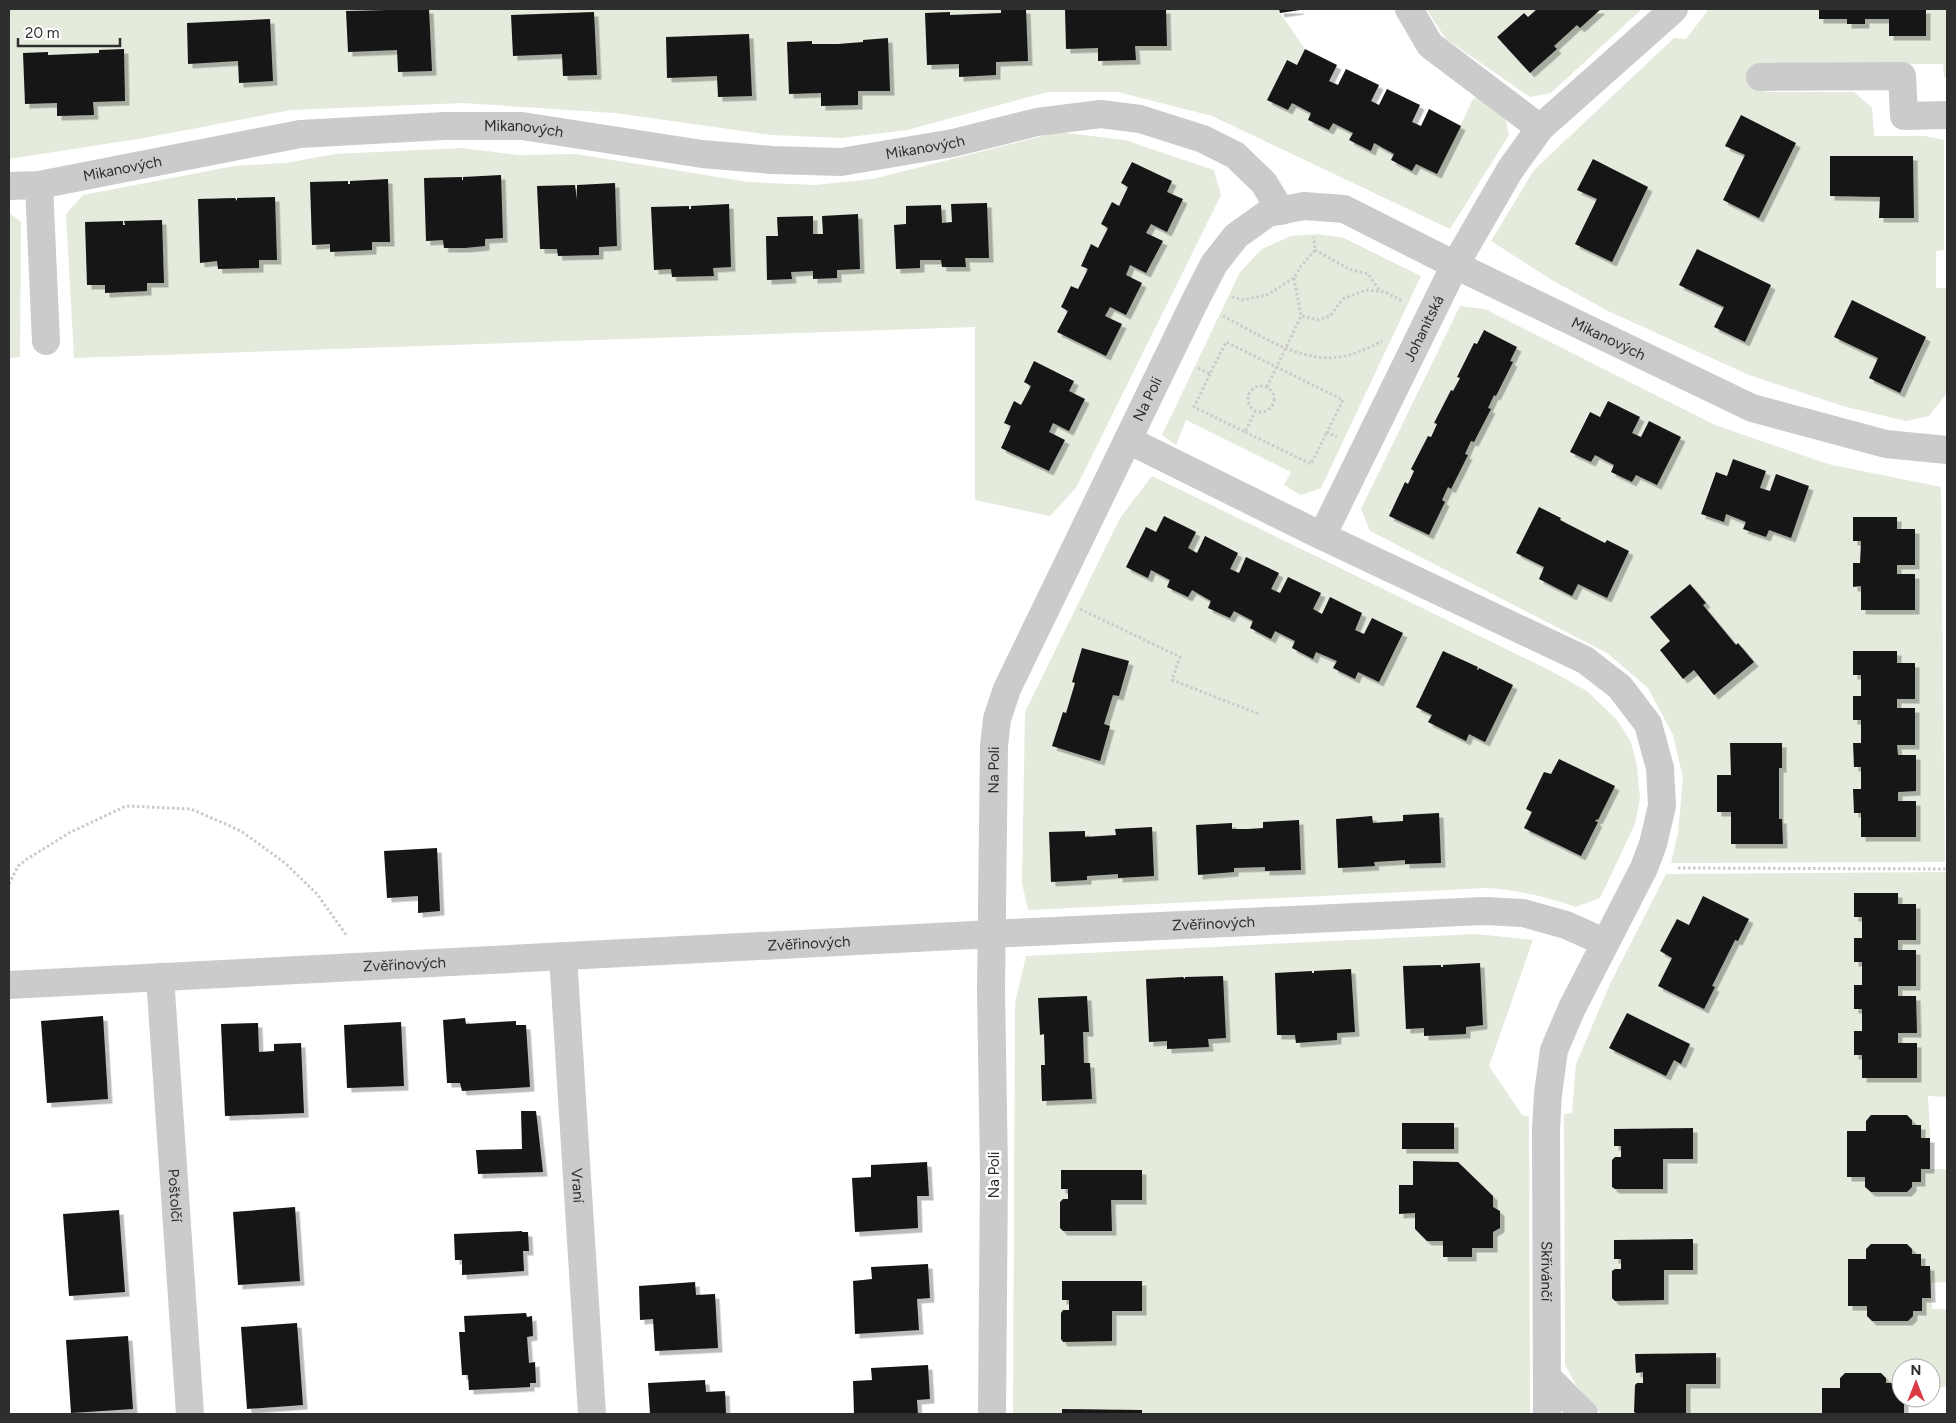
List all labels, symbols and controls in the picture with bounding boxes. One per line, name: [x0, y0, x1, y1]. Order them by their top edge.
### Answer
scale bar: [18, 15, 120, 47]
text: 20 m: [25, 24, 59, 42]
street label: Mikanových: [484, 117, 565, 141]
street label: Mikanových: [884, 131, 967, 163]
street label: Mikanových: [81, 152, 163, 185]
street label: Johanitská: [1400, 292, 1448, 365]
street label: Mikanových: [1569, 313, 1648, 364]
street label: Na Poli: [1129, 374, 1166, 424]
street label: Na Poli: [984, 746, 1003, 794]
street label: Zvěřinových: [1171, 913, 1255, 935]
street label: Zvěřinových: [767, 932, 851, 955]
street label: Zvěřinových: [362, 953, 446, 976]
street label: Na Poli: [985, 1152, 1003, 1198]
street label: Poštolčí: [164, 1168, 186, 1224]
street label: Vraní: [567, 1168, 588, 1205]
street label: Skřivánčí: [1537, 1241, 1556, 1303]
north arrow: [1891, 1358, 1941, 1408]
text: N: [1911, 1362, 1921, 1379]

